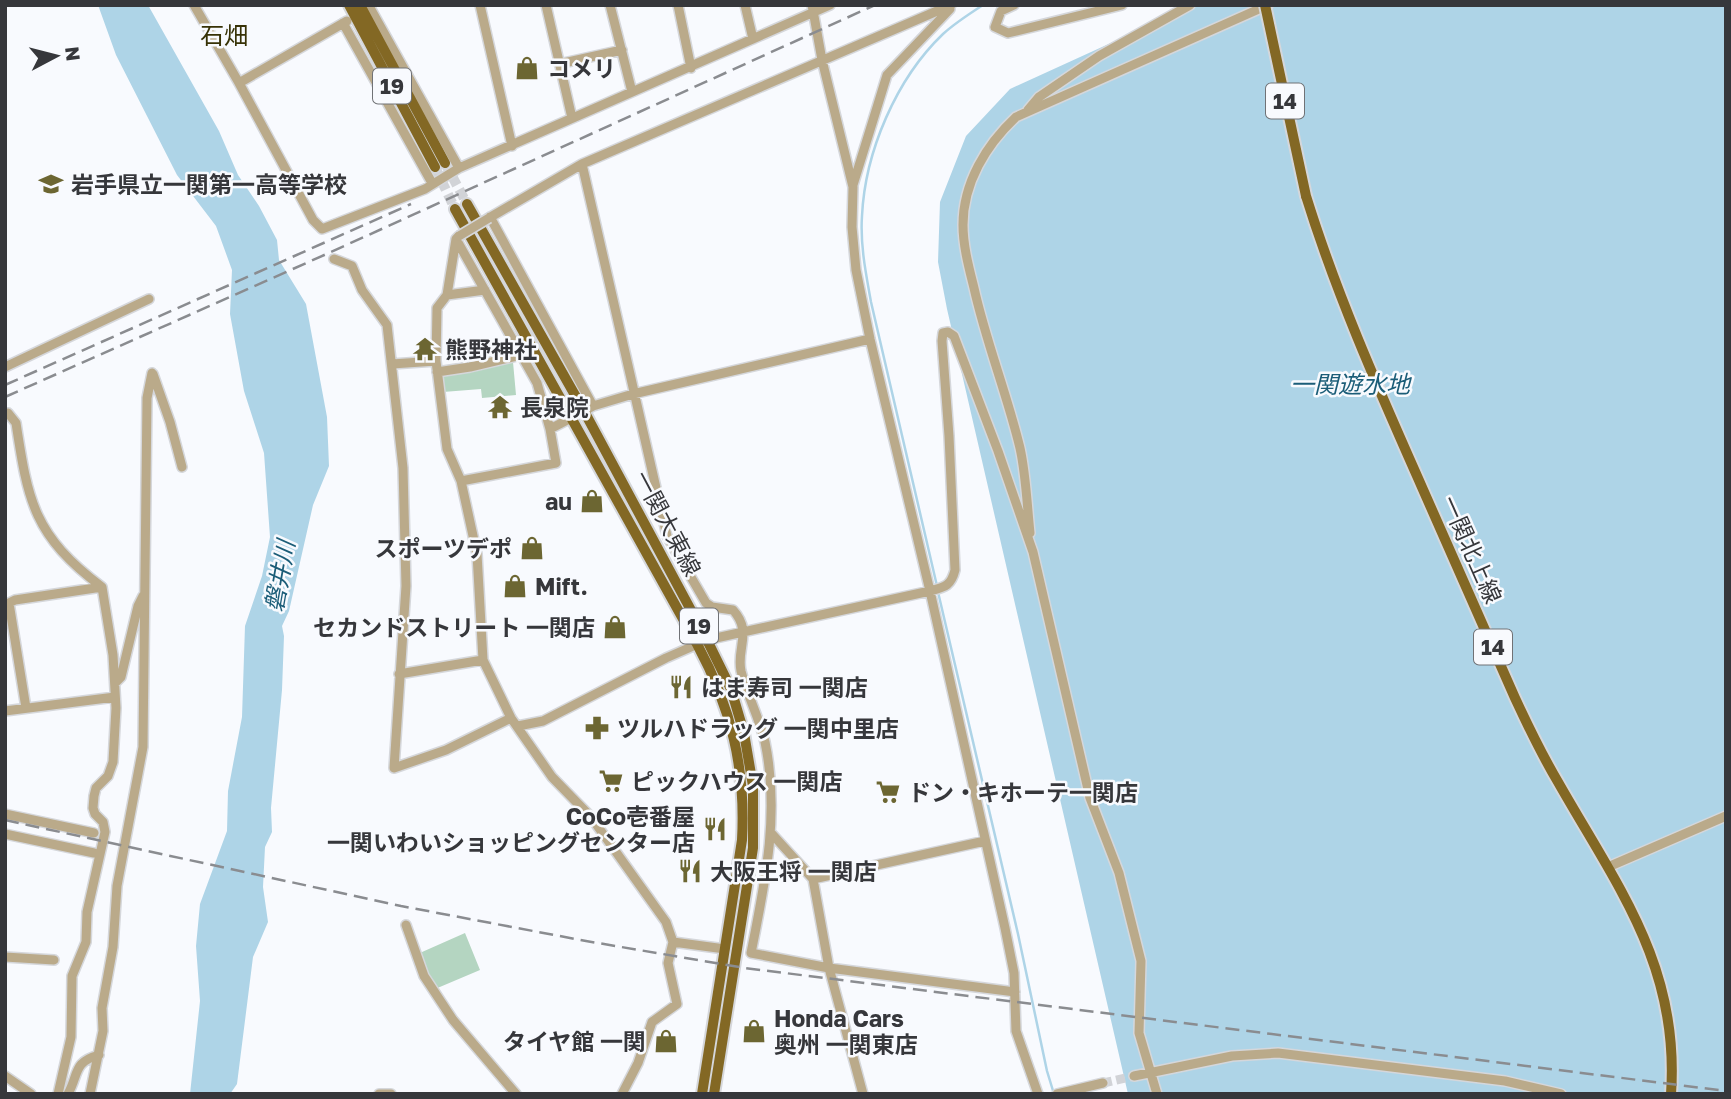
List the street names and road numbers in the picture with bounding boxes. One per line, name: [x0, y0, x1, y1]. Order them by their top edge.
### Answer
road number: 19: [373, 68, 411, 104]
road number: 14: [1266, 84, 1304, 119]
street label: 一関大東線: [629, 466, 707, 580]
street label: 一関北上線: [1436, 491, 1508, 607]
road number: 19: [680, 608, 718, 644]
road number: 14: [1474, 630, 1512, 664]

